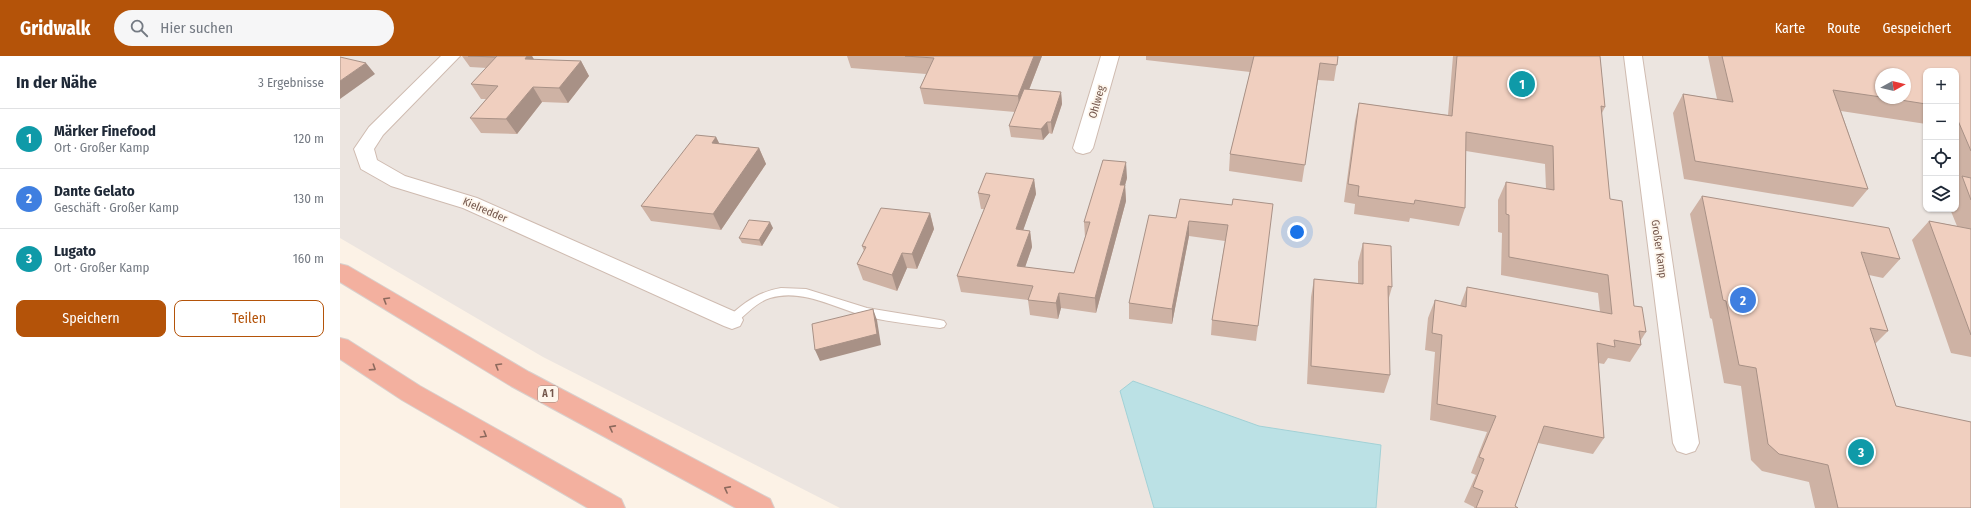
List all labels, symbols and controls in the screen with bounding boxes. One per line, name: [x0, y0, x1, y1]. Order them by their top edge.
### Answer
search box: [114, 10, 394, 46]
text: Gridwalk: [20, 17, 90, 40]
icon: search: [128, 17, 150, 39]
text: Hier suchen: [160, 19, 233, 37]
text: Karte: [1775, 20, 1805, 37]
text: Route: [1827, 20, 1860, 37]
text: Gespeichert: [1882, 20, 1951, 37]
north arrow: [1875, 68, 1911, 104]
map controls: [1923, 68, 1959, 212]
button: +: [1923, 68, 1959, 104]
pin: 1: [1509, 69, 1535, 99]
text: In der Nähe: [16, 72, 97, 93]
text: 3 Ergebnisse: [258, 75, 324, 90]
street label: Ohlweg: [1086, 83, 1108, 120]
button: −: [1923, 104, 1959, 140]
text: Märker Finefood: [54, 122, 156, 140]
text: 1: [26, 131, 32, 146]
text: 120 m: [293, 131, 324, 146]
text: Ort · Großer Kamp: [54, 140, 149, 155]
button: locate: [1923, 140, 1959, 176]
button: layers: [1923, 176, 1959, 212]
text: Dante Gelato: [54, 182, 135, 200]
text: 2: [26, 191, 32, 206]
text: 130 m: [293, 191, 324, 206]
street label: Kielredder: [461, 195, 509, 225]
text: Geschäft · Großer Kamp: [54, 200, 179, 215]
street label: Großer Kamp: [1648, 219, 1670, 279]
your location: [1287, 222, 1307, 242]
text: Lugato: [54, 242, 96, 260]
text: 3: [26, 251, 32, 266]
text: 160 m: [293, 251, 324, 266]
text: Ort · Großer Kamp: [54, 260, 149, 275]
pin: 2: [1730, 285, 1756, 315]
one-way arrow: [383, 297, 390, 304]
button: Speichern: [16, 300, 166, 337]
button: Teilen: [174, 300, 324, 337]
one-way arrow: [369, 364, 376, 371]
one-way arrow: [495, 364, 502, 371]
road number: A 1: [538, 386, 558, 402]
one-way arrow: [609, 426, 616, 433]
one-way arrow: [480, 431, 487, 438]
pin: 3: [1848, 437, 1874, 467]
one-way arrow: [724, 487, 731, 494]

